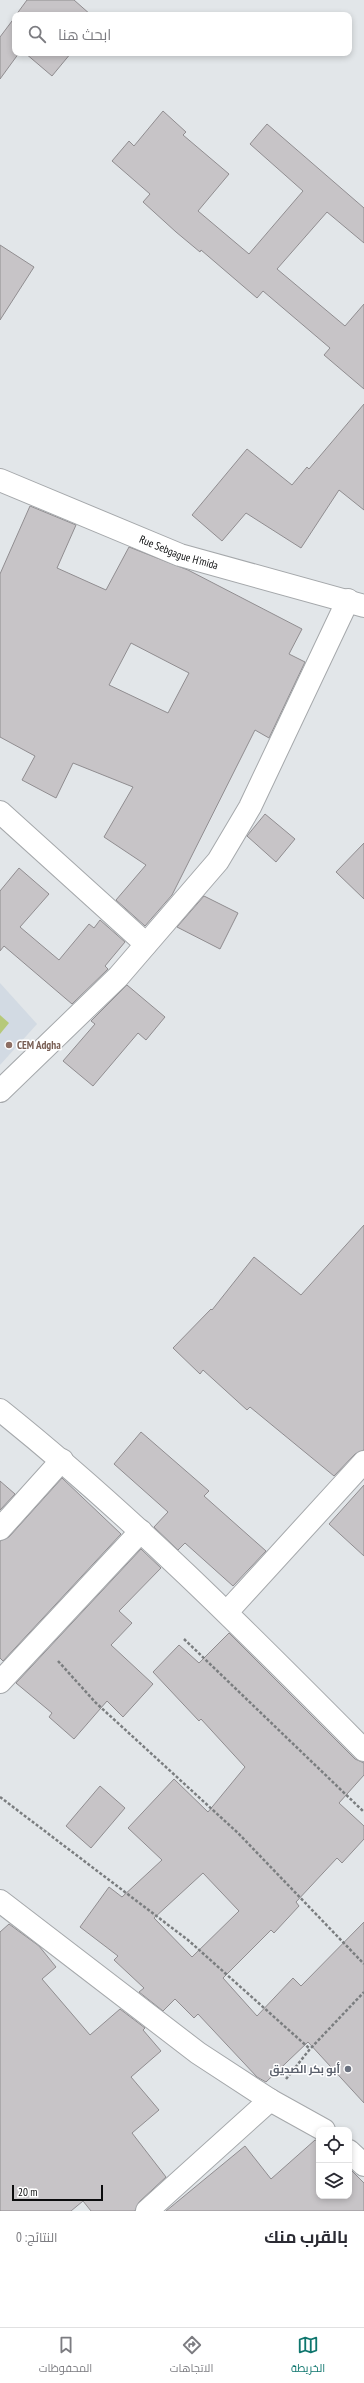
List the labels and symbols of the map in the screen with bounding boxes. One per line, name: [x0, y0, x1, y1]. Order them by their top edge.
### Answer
street label: Rue Sebgague H'mida: [137, 532, 220, 572]
place label: CEM Adgha: [17, 1038, 61, 1052]
marker: CEM Adgha: [4, 1040, 14, 1050]
place label: أبو بكر الصديق: [270, 2062, 341, 2077]
marker: أبو بكر الصديق: [343, 2064, 353, 2074]
scale bar: [12, 2183, 103, 2202]

